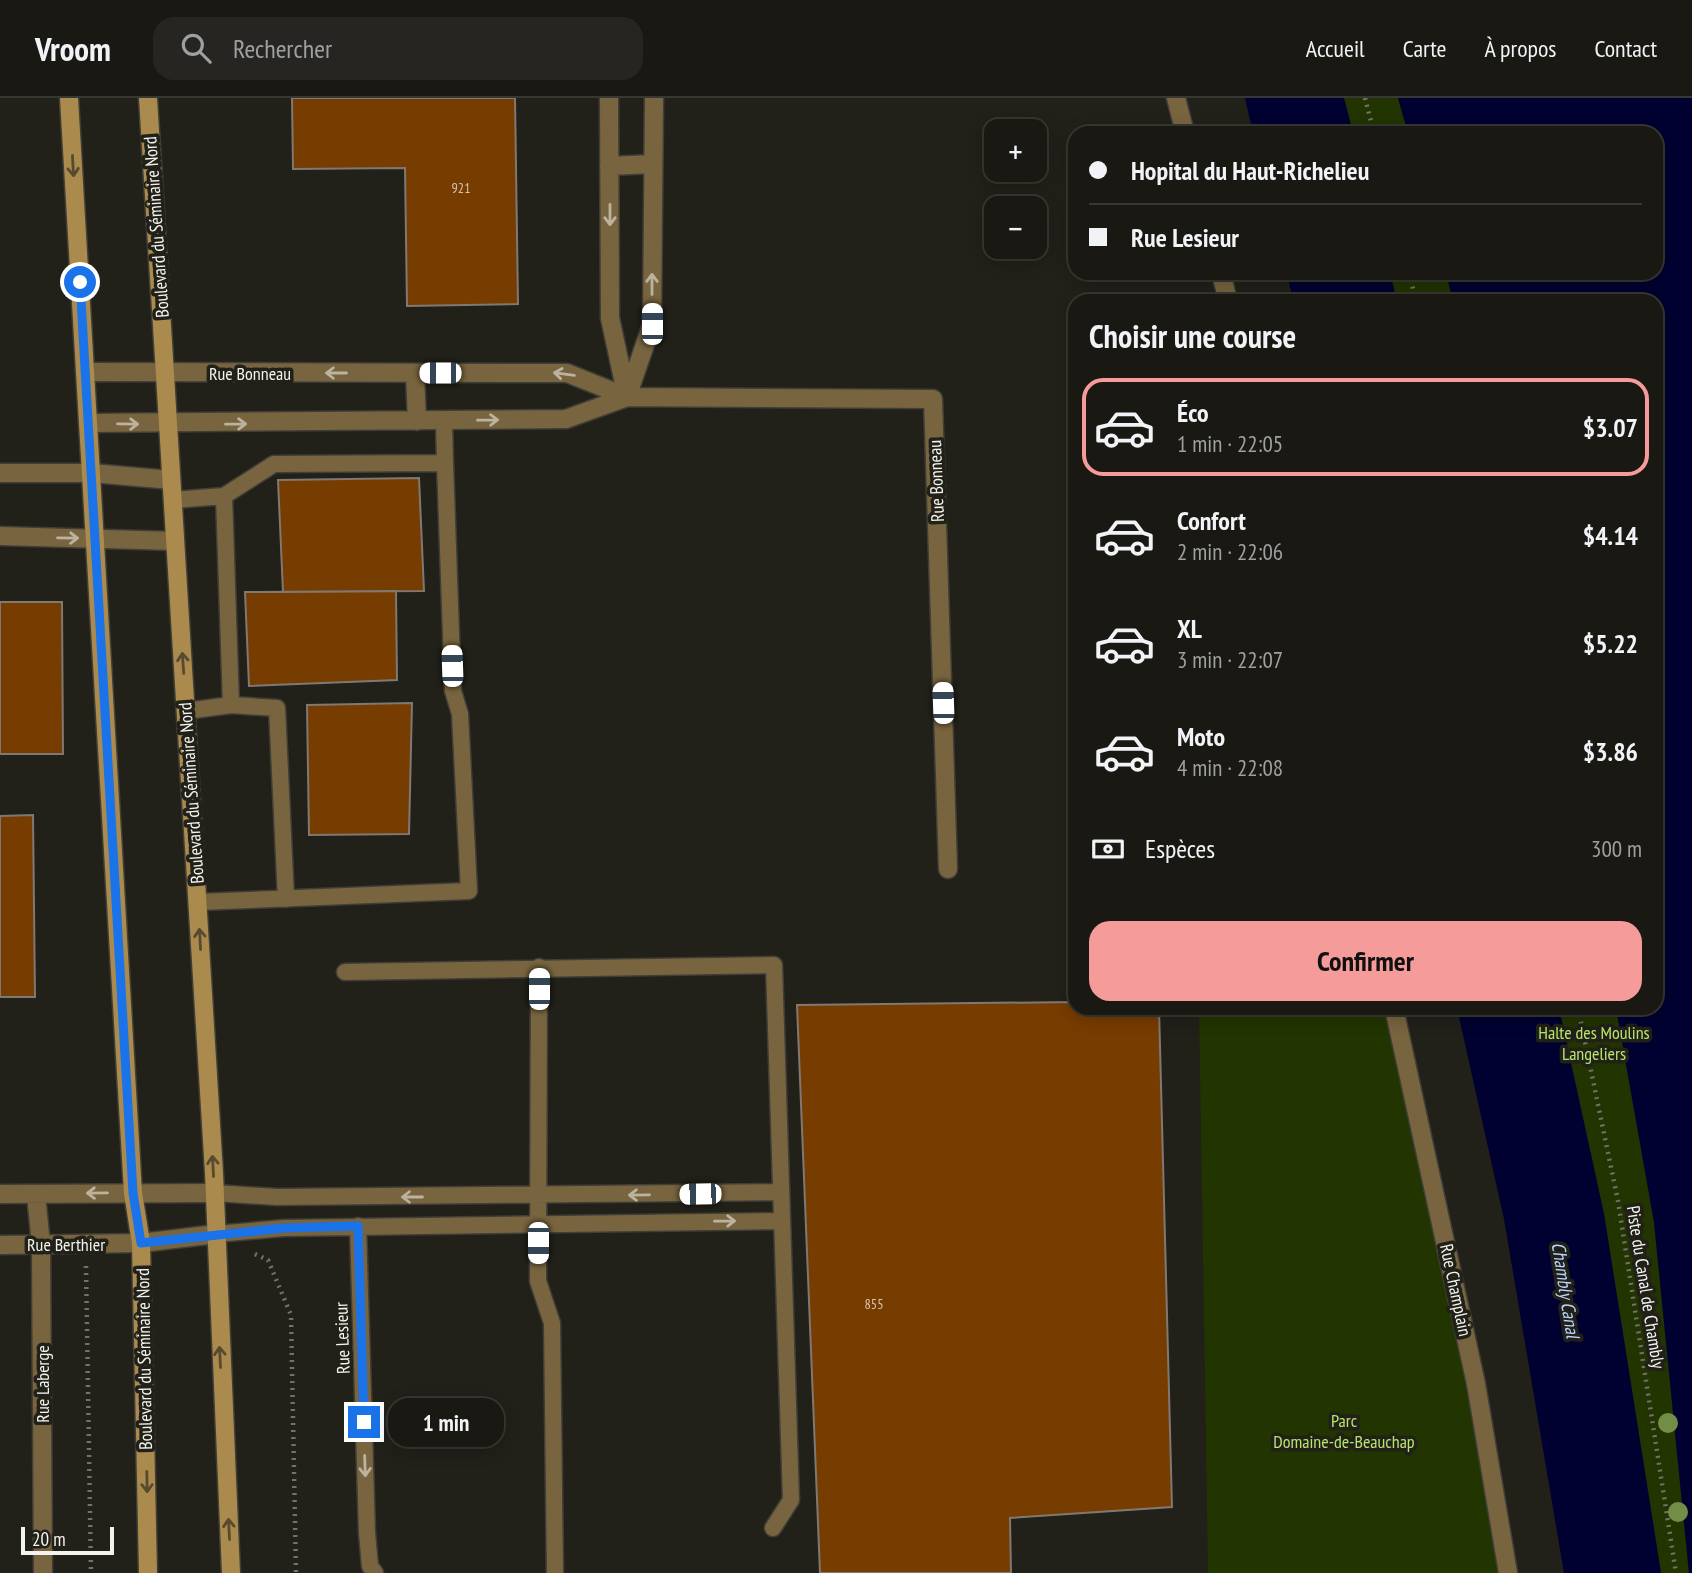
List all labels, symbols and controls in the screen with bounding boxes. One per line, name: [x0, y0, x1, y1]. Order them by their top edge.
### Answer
search box: [153, 17, 643, 80]
text: Vroom: [35, 27, 111, 70]
icon: search: [177, 29, 215, 67]
text: Rechercher: [233, 32, 332, 65]
text: Accueil: [1306, 33, 1365, 64]
text: Carte: [1403, 33, 1446, 64]
text: À propos: [1484, 33, 1556, 64]
text: Contact: [1594, 33, 1657, 64]
map controls: [984, 119, 1047, 259]
button: +: [984, 119, 1047, 182]
street label: Boulevard du Séminaire Nord: [138, 136, 174, 318]
one-way arrow: [66, 154, 79, 177]
text: Hopital du Haut-Richelieu: [1131, 154, 1369, 187]
house number: 921: [452, 179, 470, 197]
button: −: [984, 196, 1047, 259]
one-way arrow: [603, 203, 617, 226]
text: Rue Lesieur: [1131, 221, 1239, 254]
route start: [64, 266, 96, 298]
one-way arrow: [645, 273, 659, 296]
car: [642, 303, 663, 345]
text: Choisir une course: [1089, 315, 1296, 357]
street label: Rue Bonneau: [209, 362, 291, 385]
car: [420, 363, 462, 384]
one-way arrow: [325, 366, 348, 380]
one-way arrow: [553, 368, 575, 381]
icon: car: [1093, 396, 1156, 459]
text: Éco: [1177, 396, 1209, 429]
text: $3.07: [1583, 411, 1638, 444]
one-way arrow: [476, 413, 499, 427]
one-way arrow: [116, 417, 139, 430]
one-way arrow: [225, 417, 248, 431]
text: 1 min · 22:05: [1177, 429, 1283, 458]
street label: Rue Bonneau: [923, 440, 949, 522]
icon: car: [1093, 504, 1156, 567]
text: Confort: [1177, 504, 1246, 537]
text: $4.14: [1583, 519, 1638, 552]
one-way arrow: [56, 531, 79, 545]
text: 2 min · 22:06: [1177, 537, 1283, 566]
icon: car: [1093, 612, 1156, 675]
text: XL: [1177, 612, 1202, 645]
text: $5.22: [1583, 627, 1638, 660]
car: [441, 645, 464, 687]
text: 3 min · 22:07: [1177, 645, 1283, 674]
one-way arrow: [176, 652, 189, 674]
car: [932, 682, 955, 724]
street label: Boulevard du Séminaire Nord: [173, 702, 209, 884]
icon: car: [1093, 720, 1156, 783]
text: Moto: [1177, 720, 1225, 753]
text: $3.86: [1583, 735, 1638, 768]
text: 4 min · 22:08: [1177, 753, 1283, 782]
icon: cash: [1089, 830, 1127, 868]
text: Espèces: [1145, 832, 1215, 865]
text: 300 m: [1591, 834, 1642, 863]
button: Confirmer: [1089, 921, 1642, 1001]
one-way arrow: [193, 927, 206, 950]
car: [529, 968, 550, 1010]
park label: Halte des Moulins Langeliers: [1538, 1021, 1650, 1065]
one-way arrow: [206, 1155, 219, 1178]
car: [679, 1183, 722, 1205]
one-way arrow: [86, 1187, 109, 1200]
one-way arrow: [628, 1188, 651, 1201]
one-way arrow: [401, 1190, 424, 1204]
street label: Piste du Canal de Chambly: [1622, 1204, 1670, 1370]
one-way arrow: [713, 1214, 736, 1228]
car: [528, 1222, 549, 1264]
street label: Rue Berthier: [27, 1233, 105, 1256]
water label: Chambly Canal: [1547, 1240, 1586, 1341]
street label: Rue Champlain: [1435, 1242, 1477, 1338]
street label: Boulevard du Séminaire Nord: [131, 1268, 157, 1450]
house number: 855: [865, 1295, 883, 1313]
street label: Rue Lesieur: [329, 1302, 355, 1374]
street label: Rue Laberge: [31, 1345, 54, 1423]
one-way arrow: [214, 1346, 227, 1369]
callout: 1 min: [388, 1398, 504, 1446]
route end: [348, 1406, 380, 1438]
text: 1 min: [423, 1408, 469, 1437]
park label: Parc Domaine-de-Beauchap: [1273, 1409, 1415, 1453]
one-way arrow: [358, 1454, 372, 1477]
one-way arrow: [140, 1471, 154, 1494]
one-way arrow: [222, 1518, 235, 1541]
scale bar: [21, 1524, 114, 1556]
text: 20 m: [32, 1527, 66, 1551]

